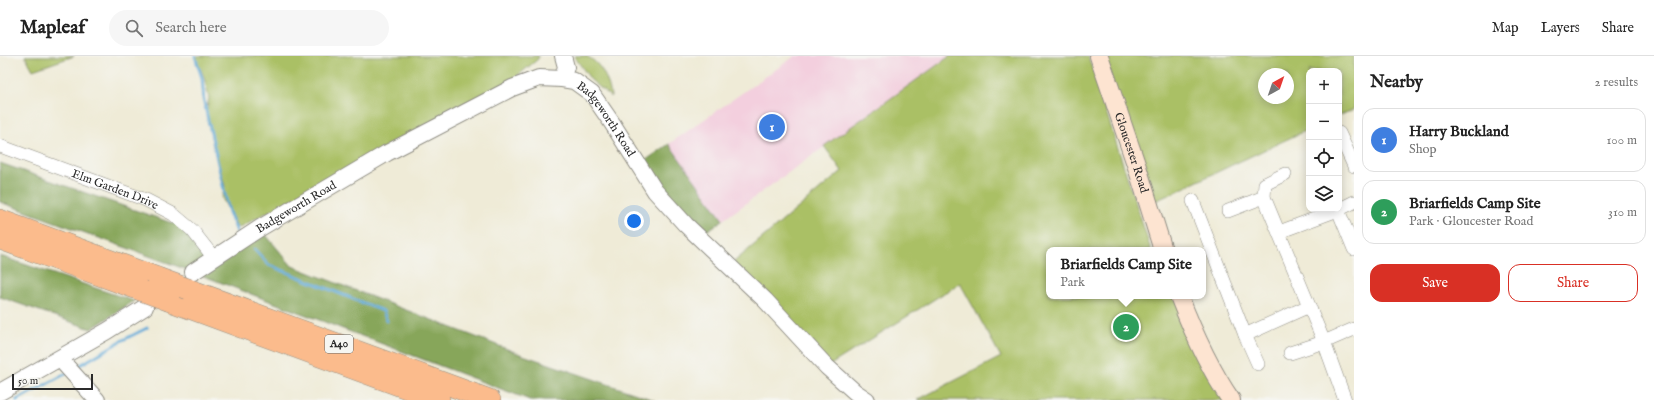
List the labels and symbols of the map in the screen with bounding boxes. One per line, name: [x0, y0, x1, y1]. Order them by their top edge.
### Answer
north arrow: [1258, 68, 1294, 104]
street label: Badgeworth Road: [574, 78, 639, 160]
street label: Gloucester Road: [1111, 110, 1152, 195]
pin: 1: [759, 112, 785, 142]
street label: Elm Garden Drive: [70, 166, 162, 213]
street label: Badgeworth Road: [253, 177, 339, 236]
your location: [624, 211, 644, 231]
pin: 2: [1113, 312, 1139, 342]
road number: A40: [325, 335, 353, 353]
scale bar: [12, 372, 93, 391]

